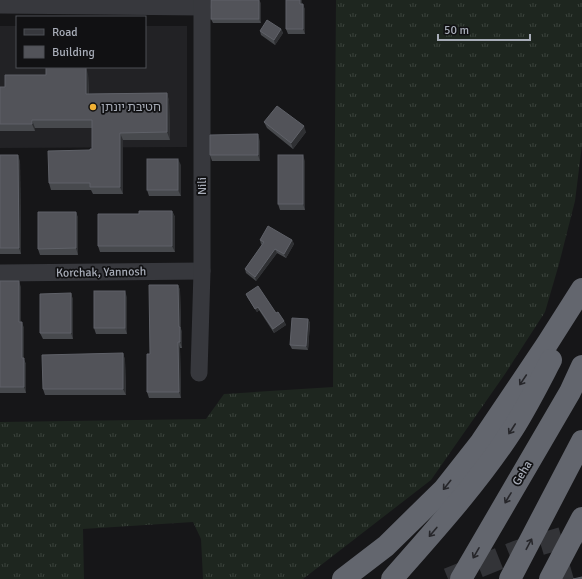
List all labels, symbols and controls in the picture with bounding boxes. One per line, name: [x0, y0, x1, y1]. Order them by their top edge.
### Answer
legend: [16, 16, 146, 68]
scale bar: [438, 16, 530, 42]
text: 50 m: [444, 23, 469, 38]
text: Road: [52, 25, 78, 40]
text: Building: [52, 45, 95, 60]
place label: חטיבת יונתן: [101, 100, 161, 115]
marker: חטיבת יונתן: [88, 102, 98, 112]
street label: Nili: [195, 177, 210, 195]
street label: Korchak, Yannosh: [56, 264, 146, 281]
one-way arrow: [519, 374, 527, 385]
one-way arrow: [508, 423, 516, 434]
street label: Geha: [509, 458, 536, 488]
one-way arrow: [442, 480, 451, 491]
one-way arrow: [503, 492, 511, 504]
one-way arrow: [428, 527, 437, 537]
one-way arrow: [525, 539, 533, 551]
one-way arrow: [471, 546, 479, 558]

